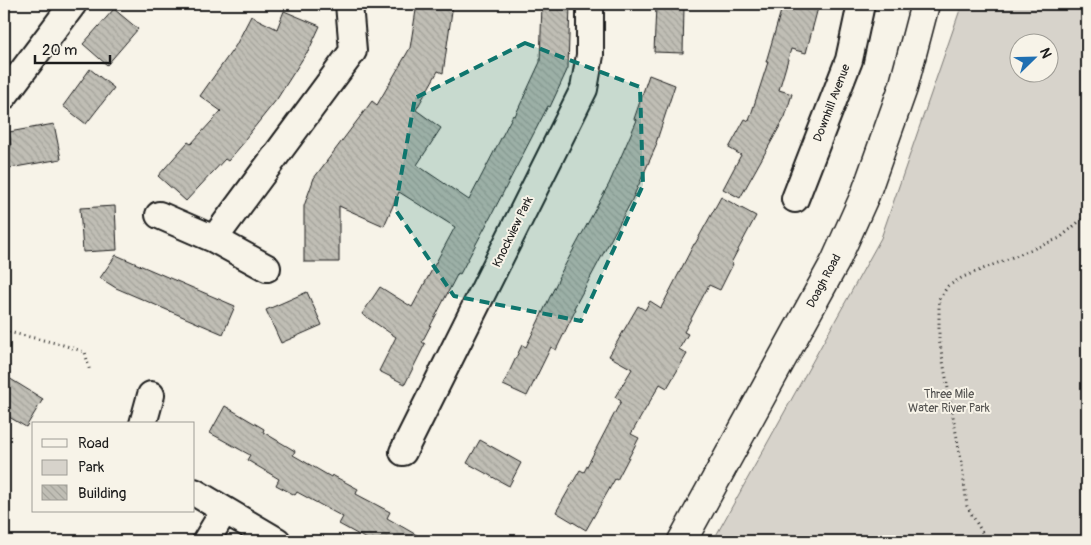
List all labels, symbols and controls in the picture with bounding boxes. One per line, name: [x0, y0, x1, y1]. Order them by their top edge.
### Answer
scale bar: [35, 32, 110, 64]
north arrow: [1008, 32, 1058, 82]
text: 20 m: [42, 41, 77, 60]
text: N: [1036, 45, 1055, 61]
street label: Downhill Avenue: [810, 62, 854, 144]
street label: Knockview Park: [489, 194, 537, 270]
street label: Doagh Road: [804, 251, 844, 310]
park label: Three Mile Water River Park: [908, 387, 990, 416]
legend: [32, 422, 195, 512]
text: Road: [78, 434, 109, 453]
text: Park: [78, 458, 105, 477]
text: Building: [78, 484, 126, 503]

